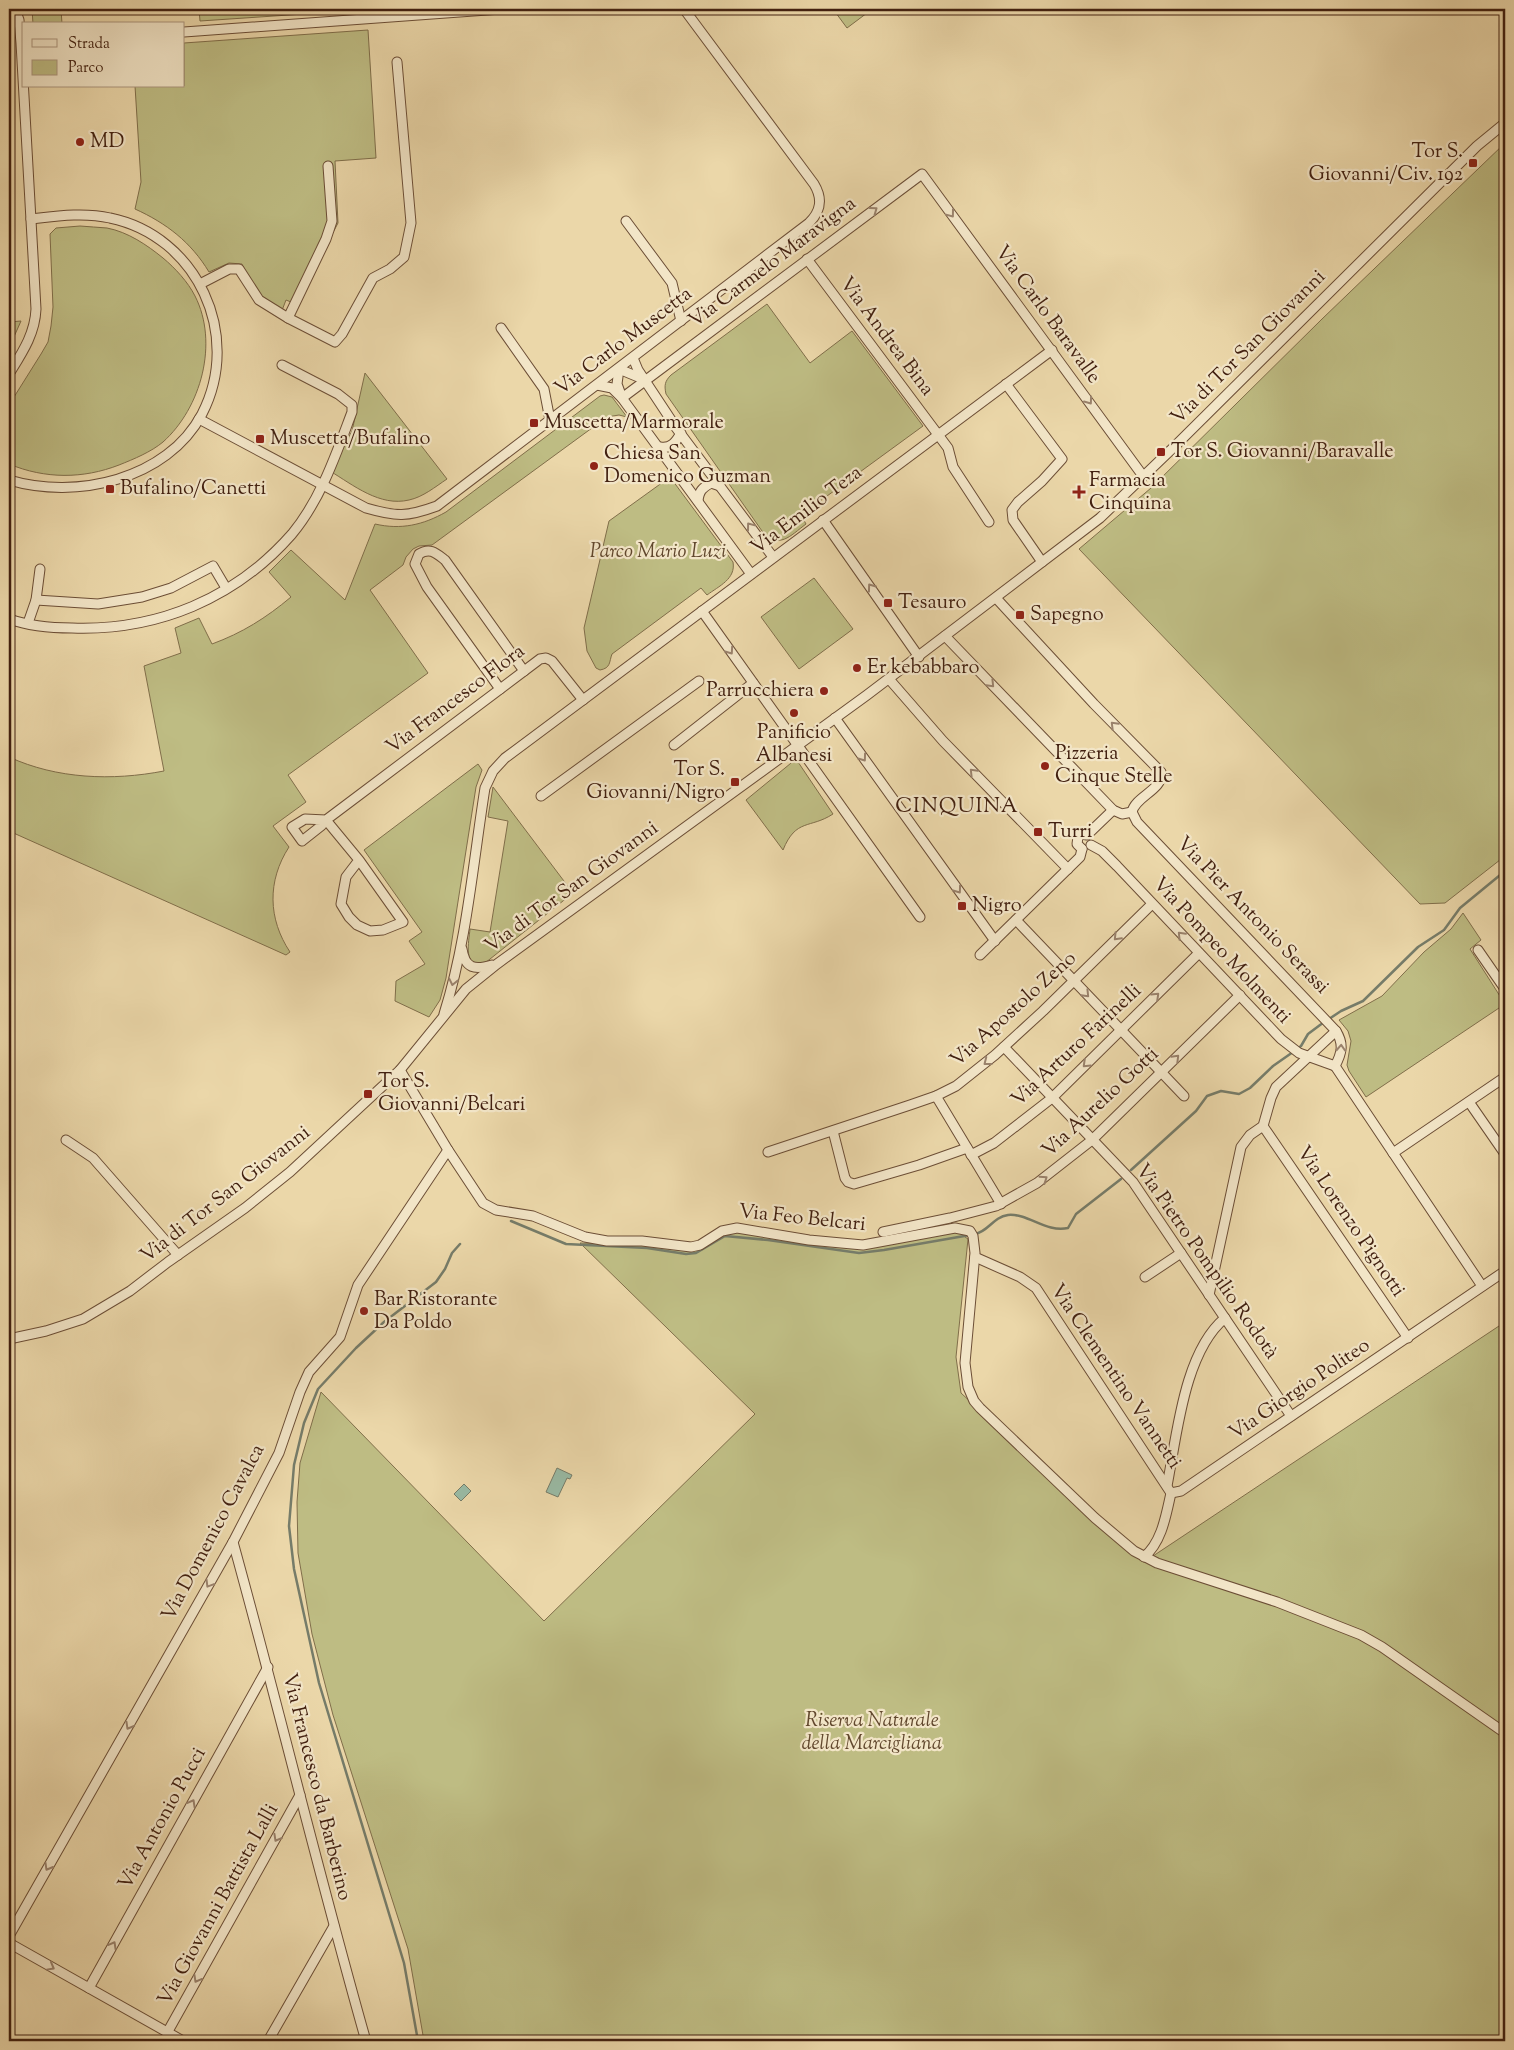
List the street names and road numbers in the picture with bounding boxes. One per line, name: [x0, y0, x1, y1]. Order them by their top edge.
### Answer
street label: Via Carmelo Maravigna: [683, 190, 863, 336]
street label: Via Carlo Baravalle: [987, 240, 1107, 390]
street label: Via di Tor San Giovanni: [1165, 264, 1333, 432]
street label: Via Andrea Bina: [831, 271, 941, 403]
street label: Via Carlo Muscetta: [549, 281, 699, 403]
street label: Via Emilio Teza: [745, 459, 869, 563]
street label: Via Francesco Flora: [380, 638, 532, 762]
street label: Via di Tor San Giovanni: [479, 815, 665, 961]
street label: Via Pier Antonio Serassi: [1169, 831, 1335, 1002]
street label: Via Pompeo Molmenti: [1145, 871, 1297, 1031]
street label: Via Apostolo Zeno: [944, 945, 1084, 1075]
street label: Via Arturo Farinelli: [1005, 978, 1149, 1114]
street label: Via Aurelio Gotti: [1036, 1041, 1166, 1165]
street label: Via di Tor San Giovanni: [135, 1119, 317, 1271]
street label: Via Lorenzo Pignotti: [1289, 1141, 1412, 1304]
street label: Via Pietro Pompilio Rodotà: [1127, 1158, 1285, 1366]
street label: Via Feo Belcari: [737, 1198, 867, 1240]
street label: Via Clementino Vannetti: [1042, 1279, 1188, 1476]
street label: Via Giorgio Politeo: [1224, 1332, 1376, 1448]
street label: Via Domenico Cavalca: [155, 1440, 273, 1626]
street label: Via Francesco da Barberino: [274, 1670, 358, 1904]
street label: Via Antonio Pucci: [112, 1742, 214, 1895]
street label: Via Giovanni Battista Lalli: [151, 1798, 287, 2011]

